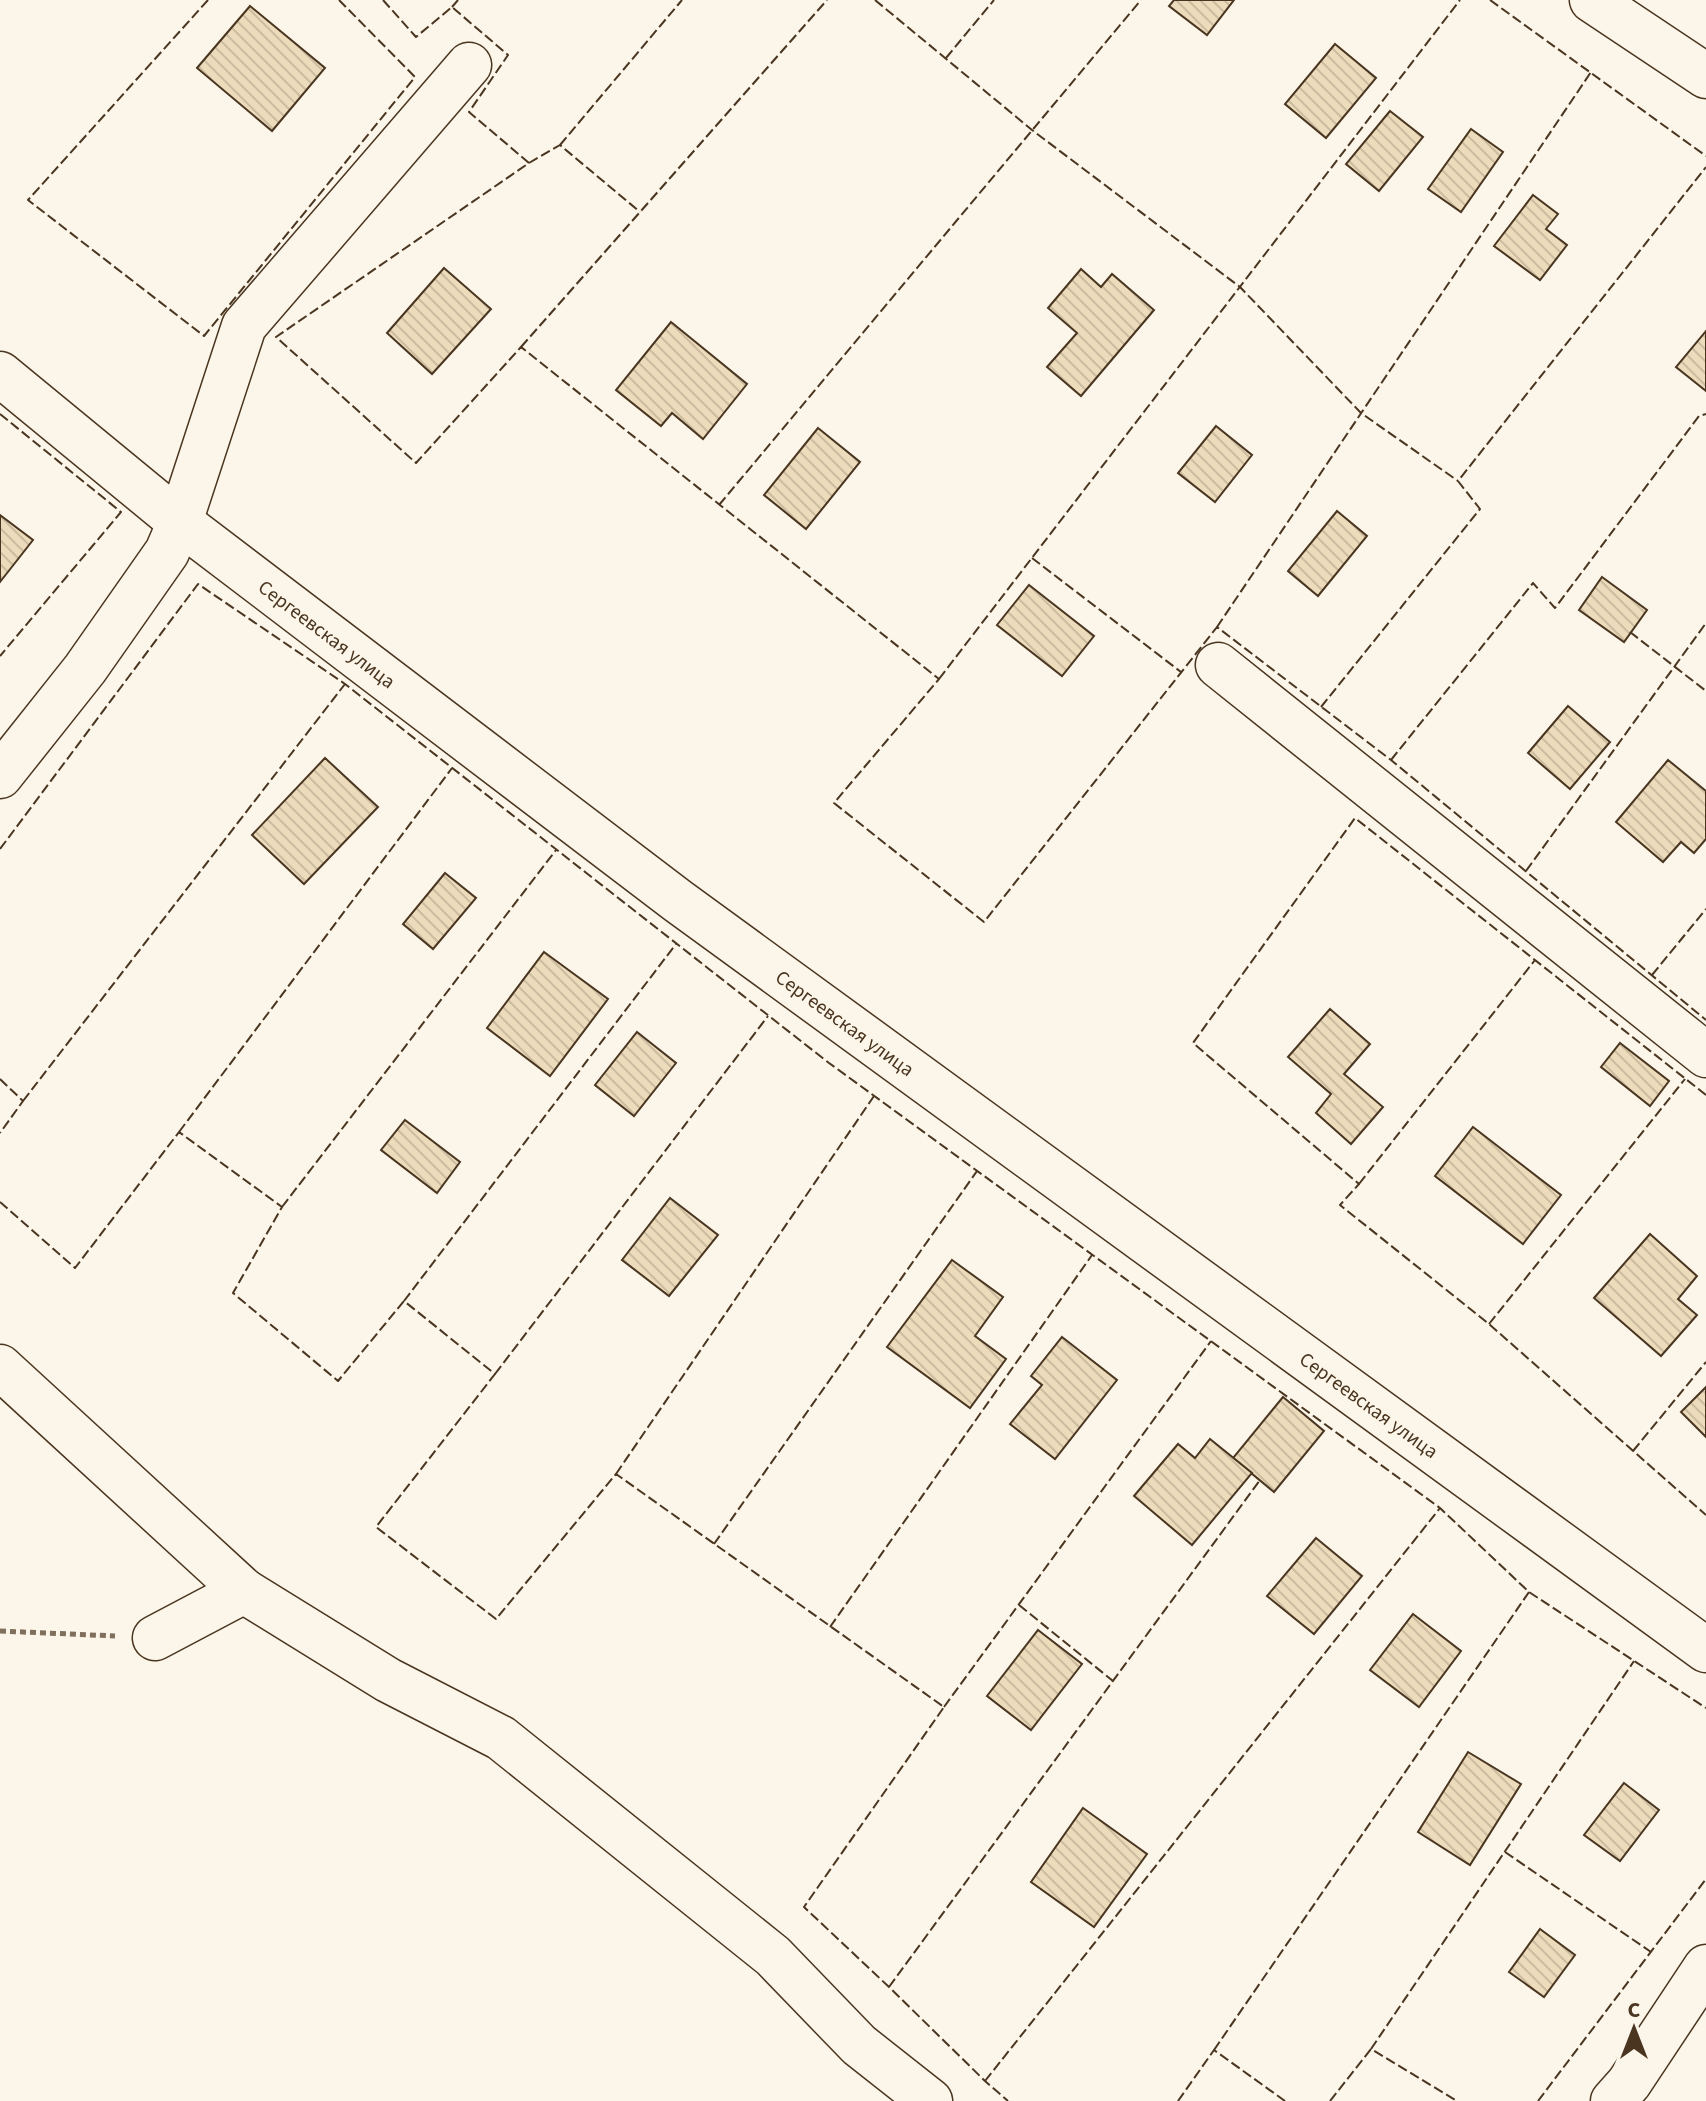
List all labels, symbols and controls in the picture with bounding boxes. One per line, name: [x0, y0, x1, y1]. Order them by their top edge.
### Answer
street label: Сергеевская улица: [252, 574, 401, 696]
street label: Сергеевская улица: [769, 964, 920, 1084]
street label: Сергеевская улица: [1293, 1346, 1444, 1466]
north arrow: [1594, 1989, 1674, 2069]
text: С: [1628, 1994, 1641, 2026]

